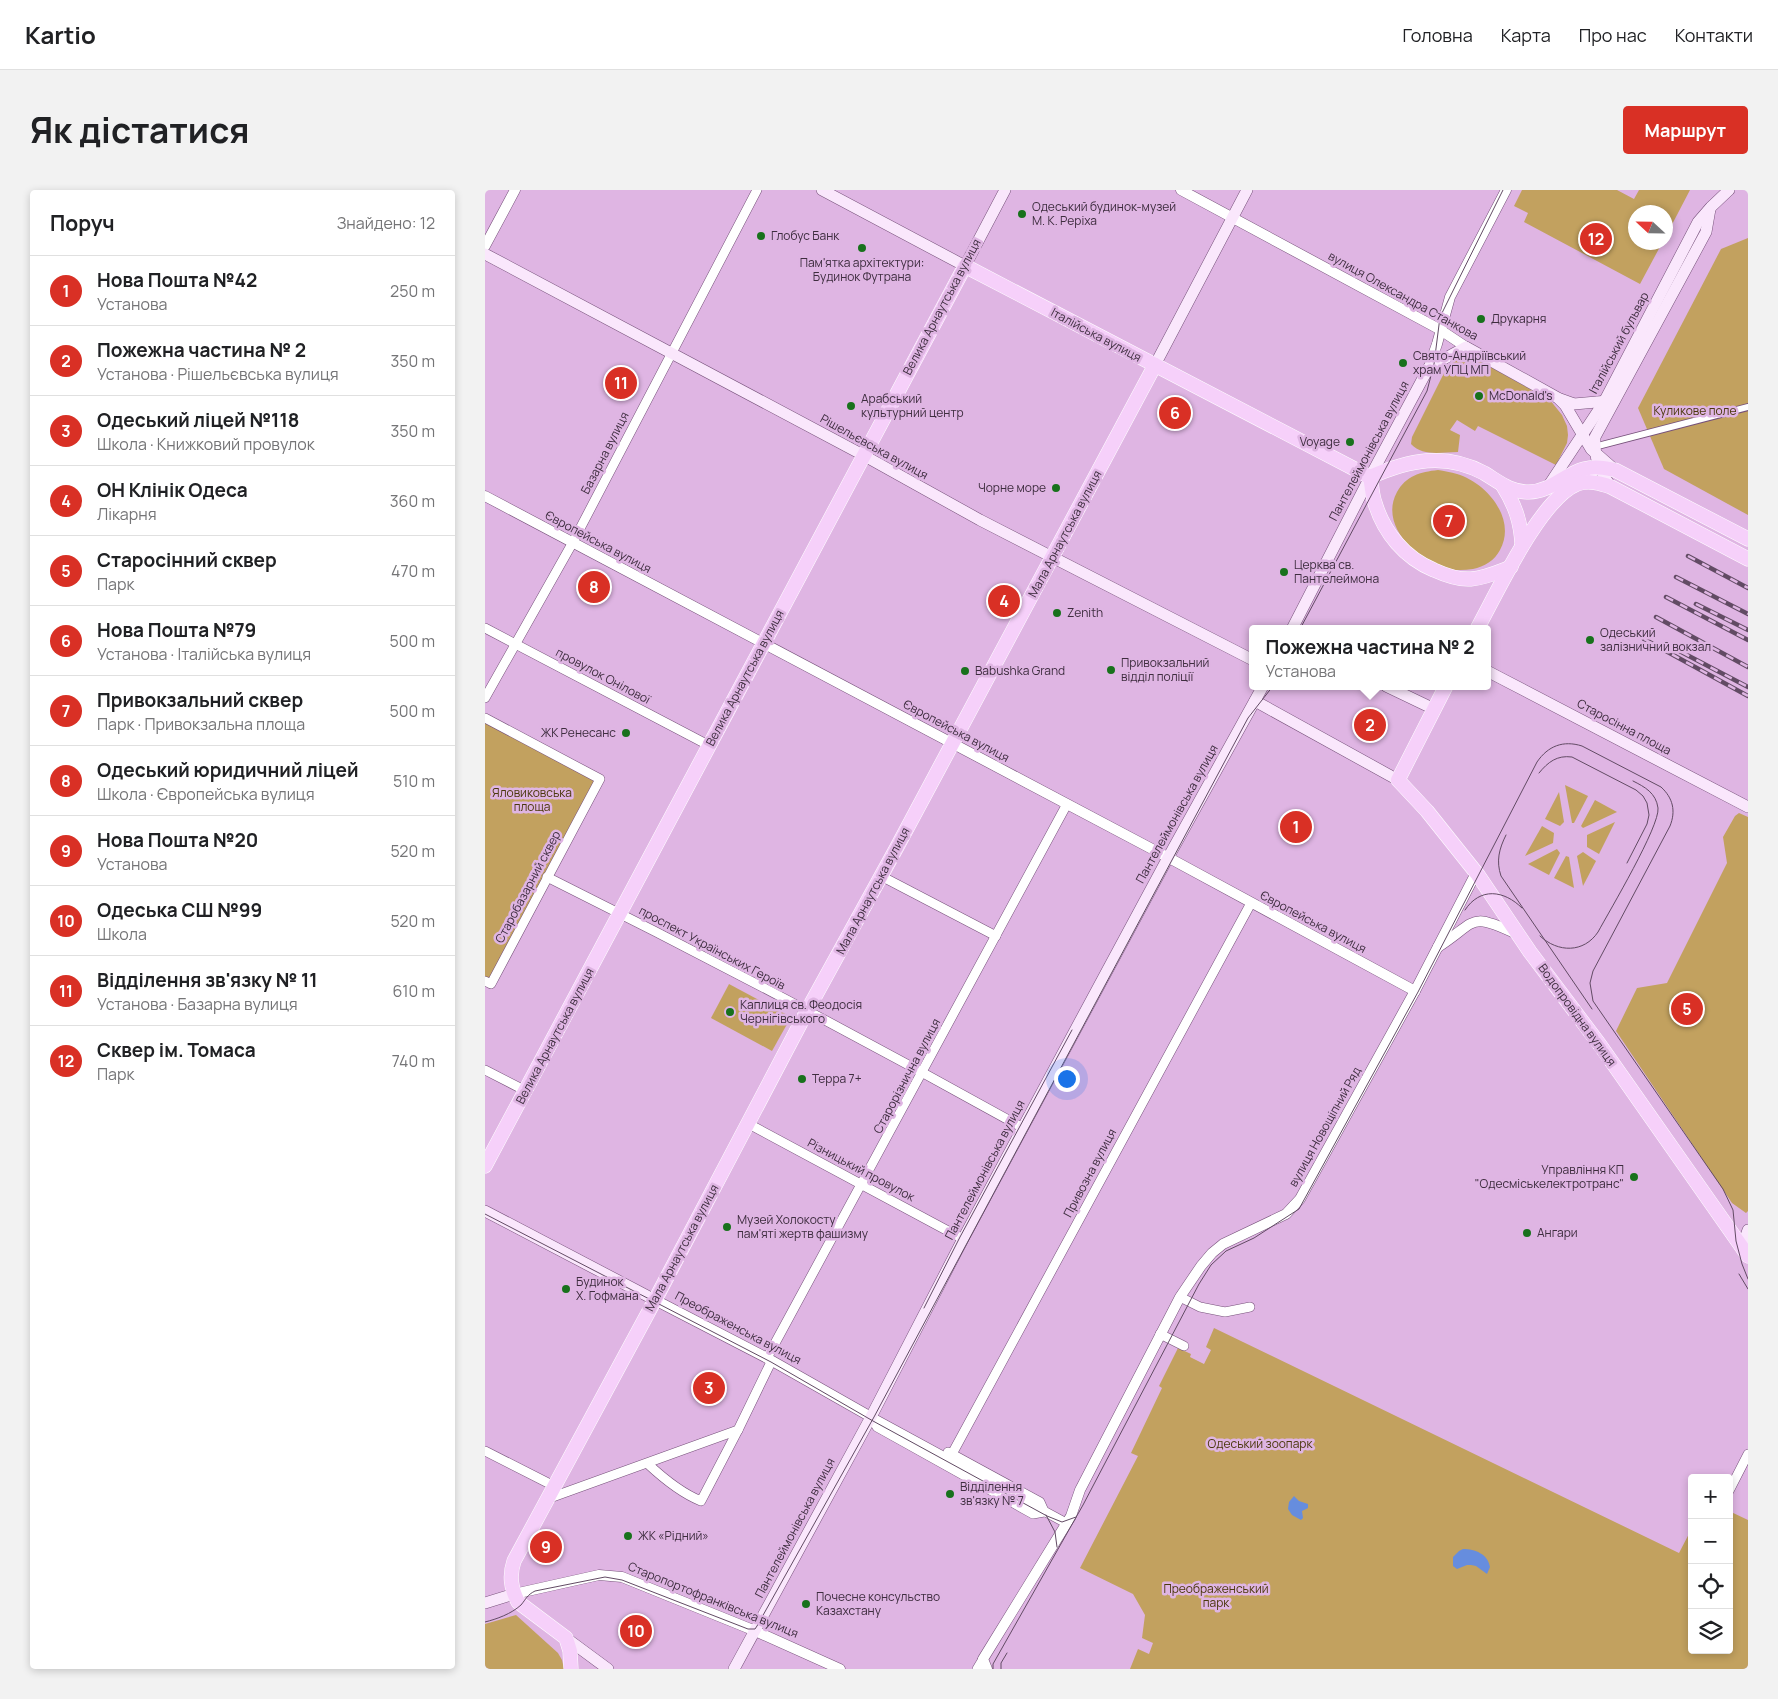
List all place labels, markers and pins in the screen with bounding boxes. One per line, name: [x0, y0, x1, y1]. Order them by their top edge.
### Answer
place label: Одеський будинок-музей М. К. Реріха: [1032, 198, 1176, 229]
marker: Одеський будинок-музей М. К. Реріха: [1016, 208, 1028, 220]
pin: 12: [1580, 220, 1612, 258]
place label: Глобус Банк: [771, 227, 840, 244]
marker: Глобус Банк: [755, 230, 767, 242]
marker: Пам'ятка архітектури: Будинок Футрана: [856, 242, 868, 254]
place label: Пам'ятка архітектури: Будинок Футрана: [800, 254, 924, 285]
place label: Друкарня: [1491, 310, 1547, 327]
marker: Друкарня: [1475, 313, 1487, 325]
place label: Свято-Андріївський храм УПЦ МП: [1413, 347, 1526, 378]
marker: Свято-Андріївський храм УПЦ МП: [1397, 357, 1409, 369]
pin: 11: [605, 364, 637, 402]
place label: McDonald's: [1489, 387, 1553, 404]
place label: Арабський культурний центр: [861, 390, 964, 421]
marker: McDonald's: [1473, 390, 1485, 402]
pin: 6: [1159, 394, 1191, 432]
marker: Арабський культурний центр: [845, 400, 857, 412]
place label: Voyage: [1300, 433, 1340, 450]
marker: Voyage: [1344, 436, 1356, 448]
place label: Чорне море: [978, 479, 1046, 496]
marker: Чорне море: [1050, 482, 1062, 494]
pin: 7: [1433, 502, 1465, 540]
place label: Церква св. Пантелеймона: [1294, 556, 1379, 587]
marker: Церква св. Пантелеймона: [1278, 566, 1290, 578]
pin: 8: [578, 568, 610, 606]
pin: 4: [988, 582, 1020, 620]
place label: Zenith: [1067, 604, 1103, 621]
marker: Zenith: [1051, 607, 1063, 619]
place label: Одеський залізничний вокзал: [1600, 624, 1711, 655]
marker: Одеський залізничний вокзал: [1584, 634, 1596, 646]
place label: Привокзальний відділ поліції: [1121, 654, 1209, 685]
place label: Babushka Grand: [975, 662, 1065, 679]
marker: Привокзальний відділ поліції: [1105, 664, 1117, 676]
marker: Babushka Grand: [959, 665, 971, 677]
pin: 2: [1354, 706, 1386, 744]
place label: ЖК Ренесанс: [541, 724, 616, 741]
marker: ЖК Ренесанс: [620, 727, 632, 739]
pin: 1: [1280, 808, 1312, 846]
pin: 5: [1671, 990, 1703, 1028]
place label: Каплиця св. Феодосія Чернігівського: [740, 996, 862, 1027]
marker: Каплиця св. Феодосія Чернігівського: [724, 1006, 736, 1018]
place label: Терра 7+: [812, 1070, 862, 1087]
marker: Терра 7+: [796, 1073, 808, 1085]
place label: Управління КП "Одесміськелектротранс": [1475, 1161, 1624, 1192]
marker: Управління КП "Одесміськелектротранс": [1628, 1171, 1640, 1183]
place label: Музей Холокосту пам'яті жертв фашизму: [737, 1211, 869, 1242]
marker: Музей Холокосту пам'яті жертв фашизму: [721, 1221, 733, 1233]
place label: Ангари: [1537, 1224, 1578, 1241]
marker: Ангари: [1521, 1227, 1533, 1239]
place label: Будинок Х. Гофмана: [576, 1273, 639, 1304]
marker: Будинок Х. Гофмана: [560, 1283, 572, 1295]
pin: 3: [693, 1369, 725, 1407]
place label: Відділення зв'язку № 7: [960, 1478, 1024, 1509]
marker: Відділення зв'язку № 7: [944, 1488, 956, 1500]
place label: ЖК «Рідний»: [638, 1527, 709, 1544]
pin: 9: [530, 1528, 562, 1566]
marker: ЖК «Рідний»: [622, 1530, 634, 1542]
place label: Почесне консульство Казахстану: [816, 1588, 940, 1619]
marker: Почесне консульство Казахстану: [800, 1598, 812, 1610]
pin: 10: [620, 1612, 652, 1650]

